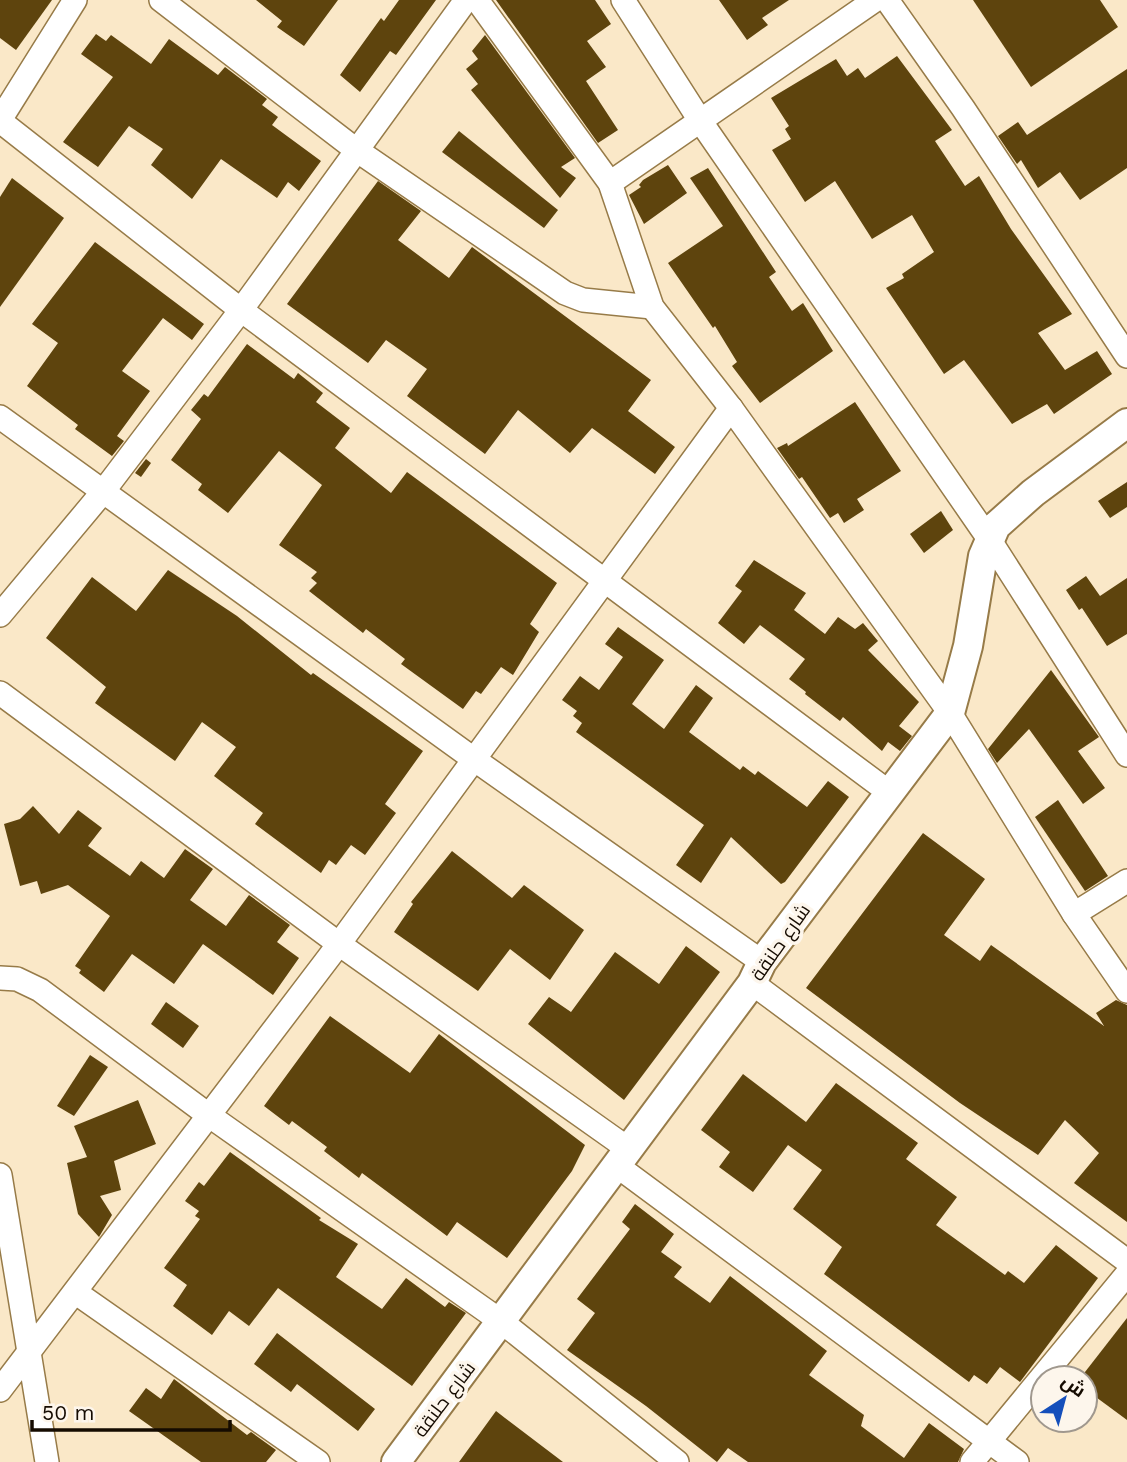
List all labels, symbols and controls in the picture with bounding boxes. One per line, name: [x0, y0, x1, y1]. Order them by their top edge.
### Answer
street label: شارع حلنقة: [746, 899, 817, 986]
street label: شارع حلنقة: [409, 1357, 482, 1443]
north arrow: [1029, 1364, 1099, 1434]
text: ش: [1057, 1369, 1090, 1402]
scale bar: [32, 1388, 229, 1432]
text: 50 m: [42, 1400, 94, 1425]

